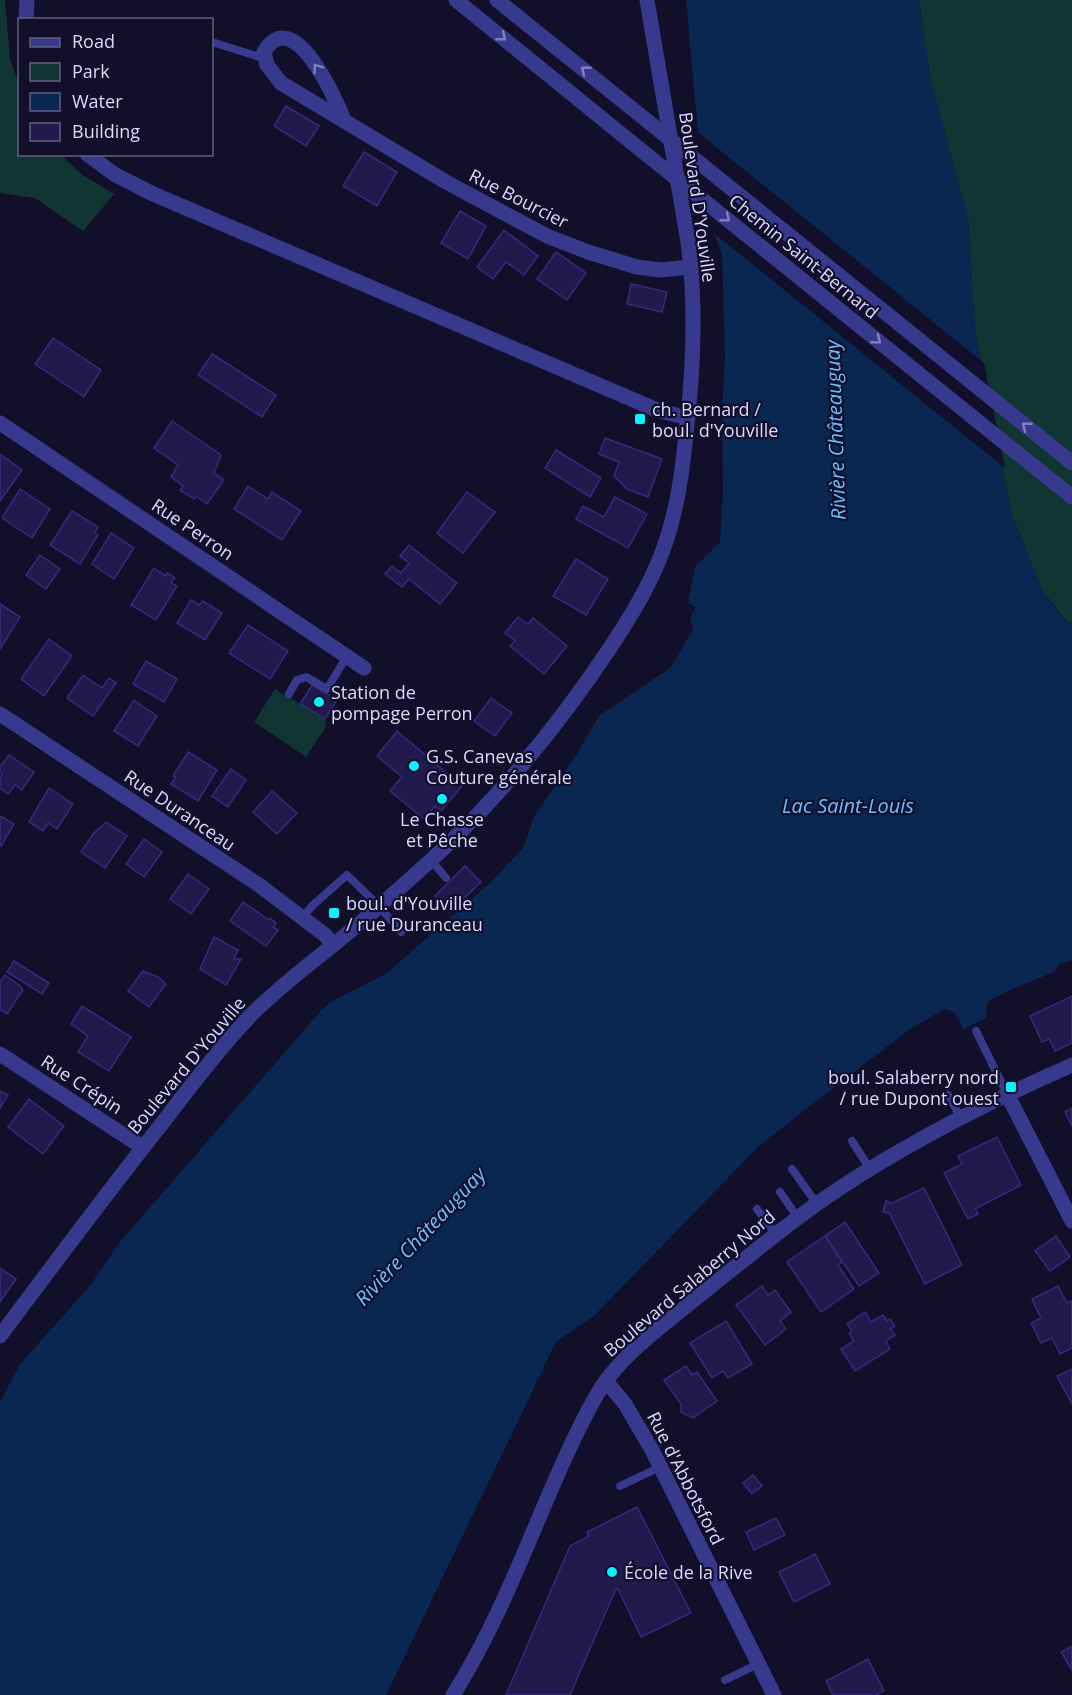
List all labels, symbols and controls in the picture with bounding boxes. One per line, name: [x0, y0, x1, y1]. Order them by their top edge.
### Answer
legend: [18, 18, 213, 156]
text: Road: [72, 29, 115, 53]
one-way arrow: [495, 29, 506, 40]
text: Park: [72, 59, 110, 83]
one-way arrow: [313, 64, 324, 75]
one-way arrow: [580, 67, 591, 78]
text: Water: [72, 89, 123, 113]
street label: Boulevard D'Youville: [674, 110, 722, 284]
text: Building: [72, 119, 140, 143]
street label: Rue Bourcier: [465, 163, 573, 234]
street label: Chemin Saint-Bernard: [724, 188, 884, 324]
one-way arrow: [719, 210, 730, 221]
one-way arrow: [871, 333, 882, 344]
water label: Rivière Châteauguay: [818, 338, 852, 520]
place label: ch. Bernard / boul. d'Youville: [652, 397, 778, 442]
marker: ch. Bernard / boul. d'Youville: [633, 412, 647, 426]
one-way arrow: [1022, 422, 1033, 433]
street label: Rue Perron: [147, 493, 239, 565]
place label: Station de pompage Perron: [331, 680, 473, 725]
marker: Station de pompage Perron: [312, 695, 326, 709]
place label: G.S. Canevas Couture générale: [426, 744, 572, 789]
marker: G.S. Canevas Couture générale: [407, 759, 421, 773]
street label: Rue Duranceau: [120, 764, 240, 856]
marker: Le Chasse et Pêche: [435, 792, 449, 806]
water label: Lac Saint-Louis: [782, 792, 914, 819]
place label: Le Chasse et Pêche: [400, 807, 484, 852]
place label: boul. d'Youville / rue Duranceau: [346, 891, 483, 936]
marker: boul. d'Youville / rue Duranceau: [327, 906, 341, 920]
street label: Boulevard D'Youville: [122, 991, 250, 1139]
street label: Rue Crépin: [37, 1049, 127, 1119]
place label: boul. Salaberry nord / rue Dupont ouest: [828, 1065, 999, 1110]
marker: boul. Salaberry nord / rue Dupont ouest: [1004, 1080, 1018, 1094]
water label: Rivière Châteauguay: [349, 1160, 493, 1311]
street label: Boulevard Salaberry Nord: [598, 1204, 780, 1362]
street label: Rue d'Abbotsford: [642, 1407, 730, 1549]
place label: École de la Rive: [624, 1560, 753, 1584]
marker: École de la Rive: [605, 1565, 619, 1579]

